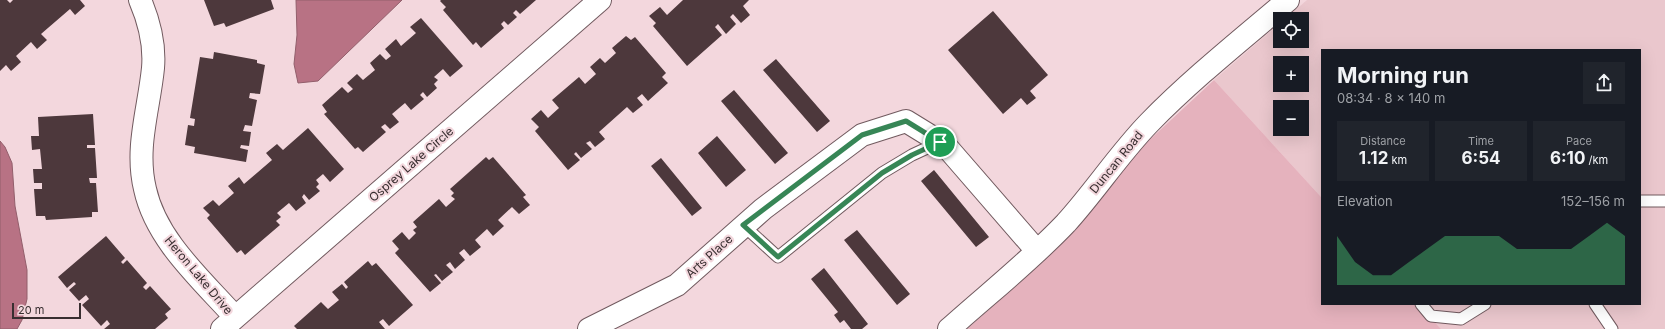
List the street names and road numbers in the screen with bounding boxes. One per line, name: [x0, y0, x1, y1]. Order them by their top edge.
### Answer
street label: Osprey Lake Circle: [366, 123, 456, 205]
street label: Duncan Road: [1086, 128, 1146, 196]
street label: Arts Place: [683, 231, 735, 281]
street label: Heron Lake Drive: [162, 233, 236, 317]

